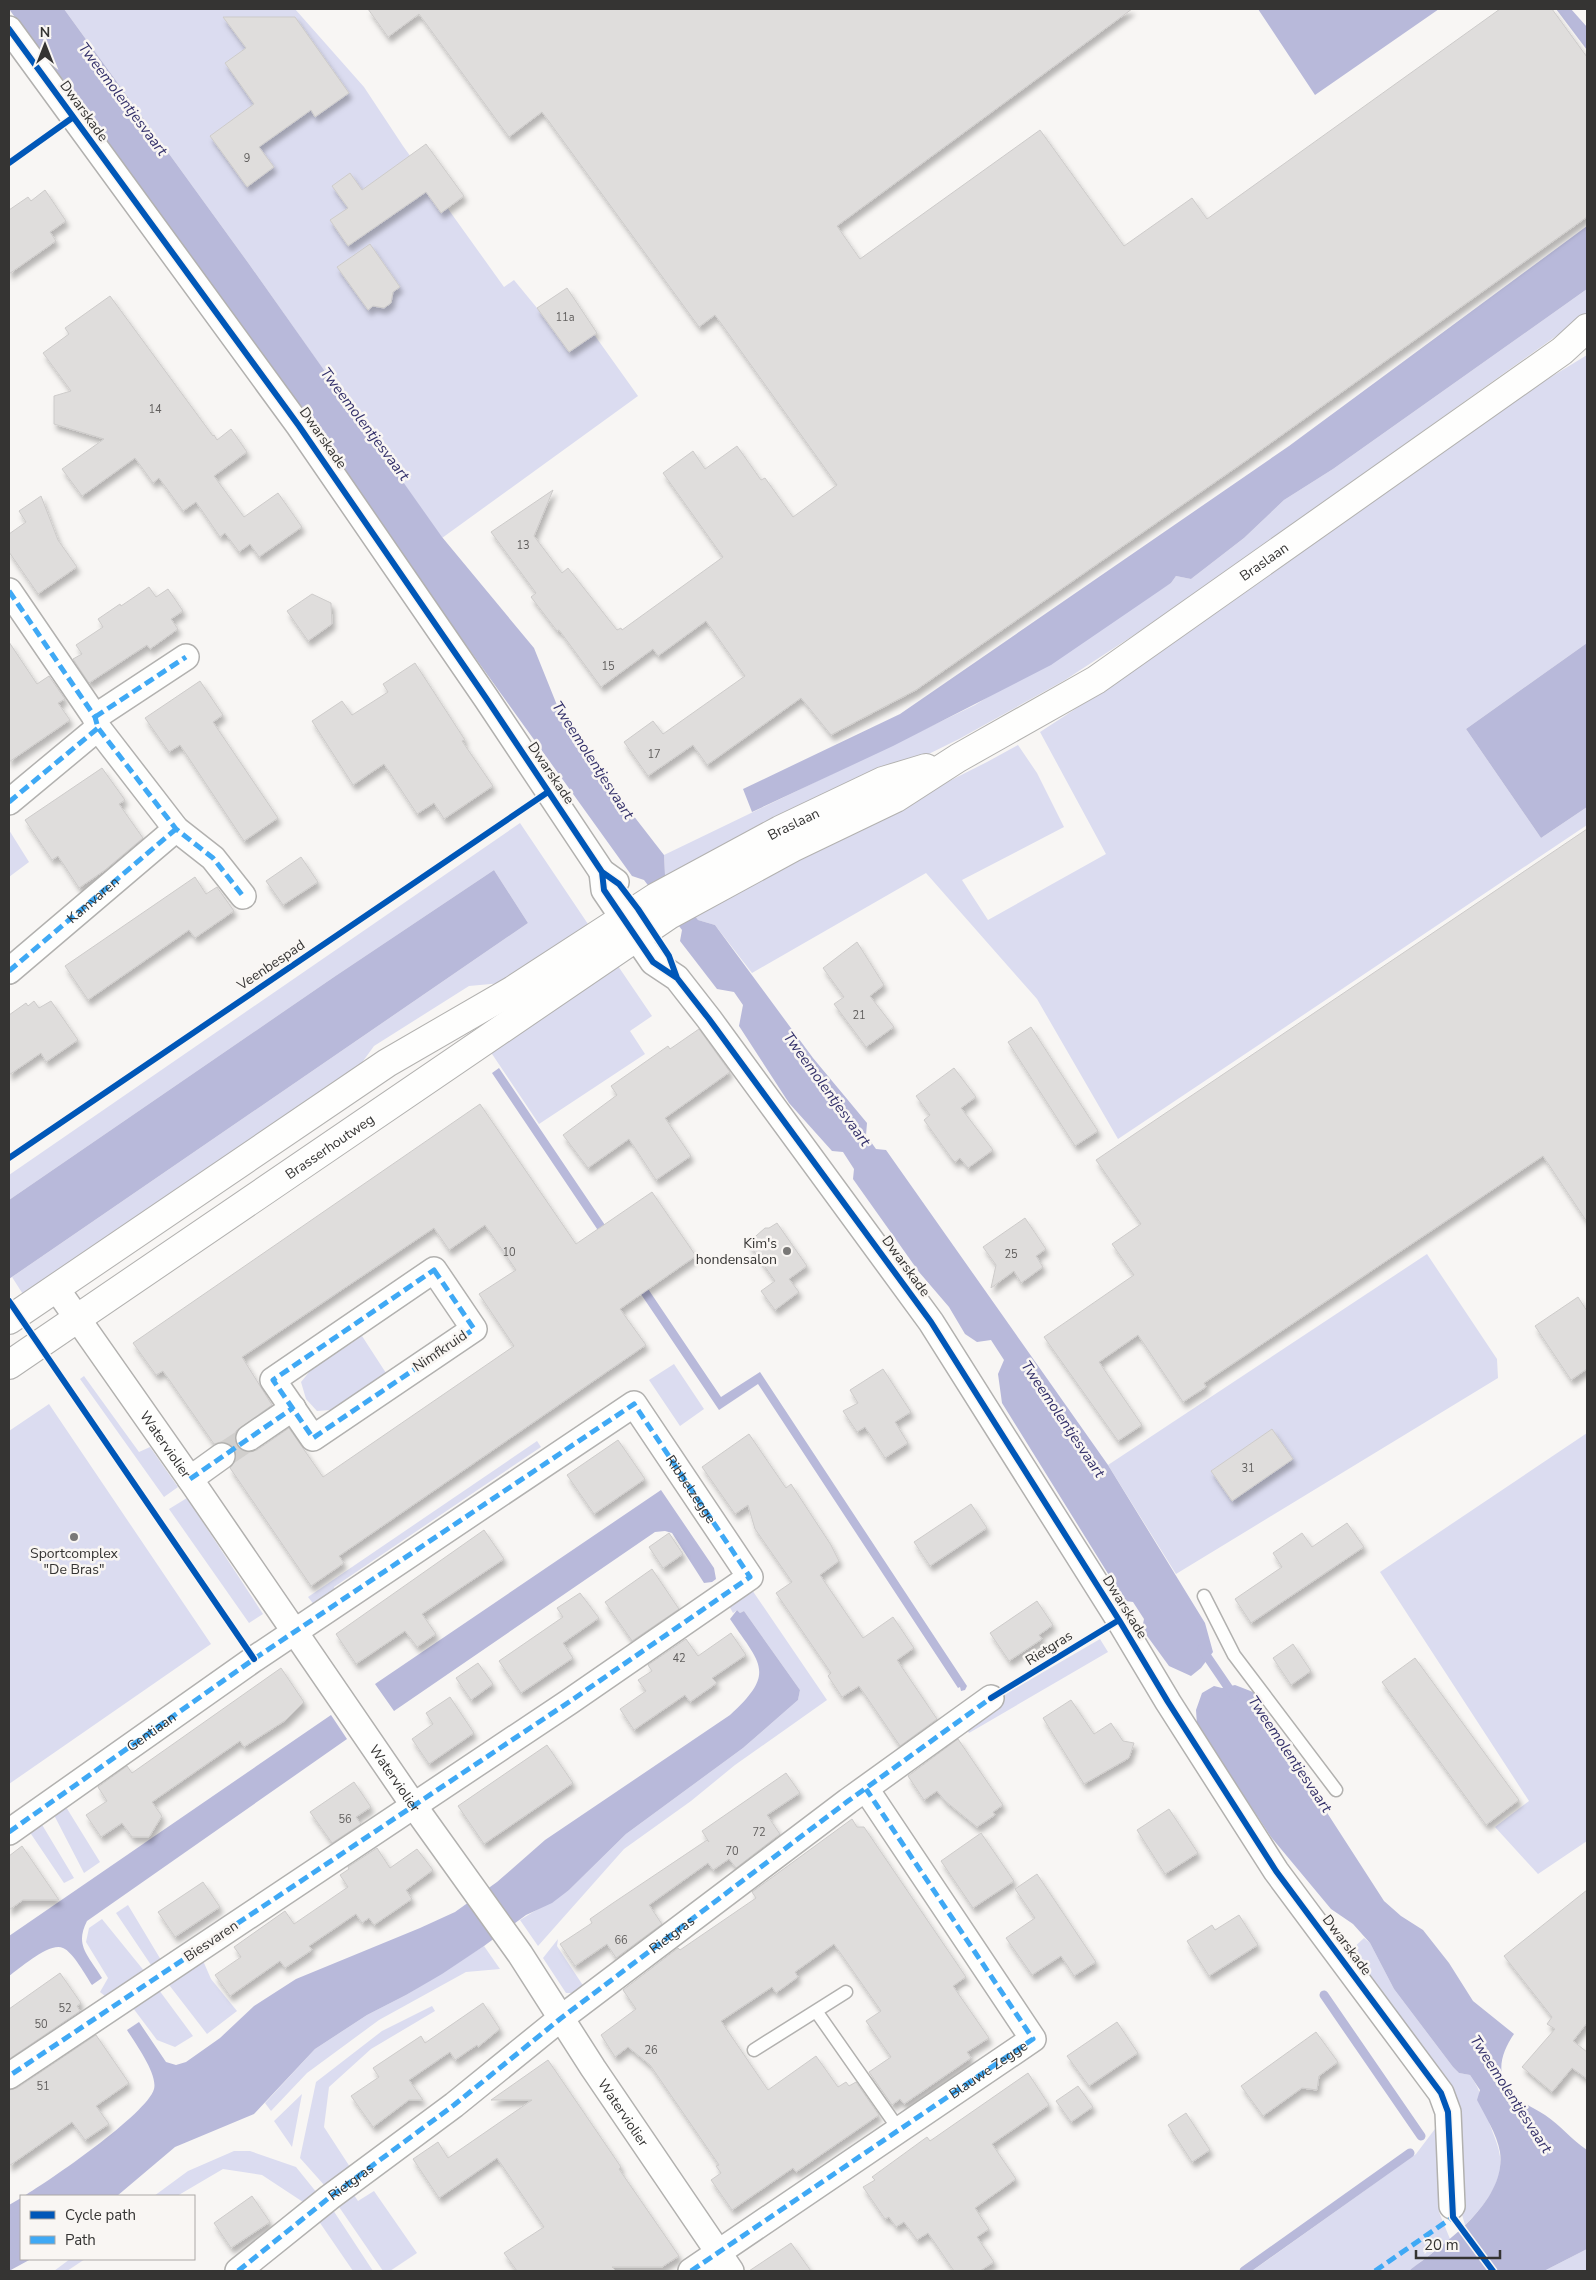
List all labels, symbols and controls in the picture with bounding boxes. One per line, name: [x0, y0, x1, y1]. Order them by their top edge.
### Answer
north arrow: [20, 20, 70, 70]
text: N: [40, 23, 50, 42]
water label: Tweemolentjesvaart: [74, 38, 173, 160]
street label: Dwarskade: [55, 77, 113, 145]
house number: 9: [244, 151, 250, 166]
house number: 11a: [555, 310, 575, 325]
water label: Tweemolentjesvaart: [316, 363, 415, 485]
house number: 14: [148, 402, 162, 417]
street label: Dwarskade: [295, 403, 351, 473]
house number: 13: [516, 538, 530, 553]
street label: Braslaan: [1236, 538, 1292, 585]
house number: 15: [601, 659, 615, 674]
water label: Tweemolentjesvaart: [547, 697, 639, 823]
street label: Dwarskade: [523, 738, 579, 808]
house number: 17: [647, 747, 661, 762]
street label: Braslaan: [764, 803, 822, 845]
street label: Kamvaren: [63, 872, 123, 927]
street label: Veenbespad: [233, 935, 309, 995]
house number: 21: [852, 1008, 866, 1023]
water label: Tweemolentjesvaart: [779, 1028, 876, 1151]
street label: Brasserhoutweg: [281, 1109, 378, 1183]
street label: Dwarskade: [877, 1232, 935, 1300]
place label: Kim's hondensalon: [696, 1234, 777, 1269]
house number: 10: [502, 1245, 516, 1260]
marker: Kim's hondensalon: [781, 1245, 793, 1257]
house number: 25: [1004, 1247, 1018, 1262]
street label: Nimfkruid: [409, 1326, 471, 1376]
water label: Tweemolentjesvaart: [1016, 1357, 1110, 1482]
street label: Waterviolier: [136, 1407, 196, 1482]
street label: Ribbelzegge: [661, 1451, 721, 1527]
house number: 31: [1241, 1461, 1255, 1476]
marker: Sportcomplex "De Bras": [68, 1531, 80, 1543]
place label: Sportcomplex "De Bras": [30, 1544, 119, 1579]
street label: Dwarskade: [1098, 1572, 1152, 1642]
street label: Rietgras: [1022, 1626, 1076, 1670]
house number: 42: [672, 1651, 686, 1666]
water label: Tweemolentjesvaart: [1243, 1692, 1337, 1817]
street label: Gentiaan: [123, 1708, 180, 1756]
street label: Waterviolier: [365, 1741, 425, 1816]
house number: 56: [338, 1812, 352, 1827]
house number: 72: [752, 1825, 766, 1840]
house number: 70: [725, 1844, 739, 1859]
street label: Rietgras: [645, 1911, 698, 1958]
street label: Dwarskade: [1318, 1911, 1376, 1979]
street label: Biesvaren: [180, 1916, 242, 1966]
house number: 66: [614, 1933, 628, 1948]
house number: 52: [58, 2001, 72, 2016]
house number: 50: [34, 2017, 48, 2032]
water label: Tweemolentjesvaart: [1465, 2031, 1557, 2157]
street label: Blauwe Zegge: [945, 2036, 1031, 2103]
house number: 26: [644, 2043, 658, 2058]
street label: Waterviolier: [594, 2075, 653, 2150]
house number: 51: [36, 2079, 50, 2094]
street label: Rietgras: [324, 2158, 378, 2205]
legend: [20, 2195, 195, 2260]
text: Cycle path: [65, 2205, 136, 2225]
scale bar: [1416, 2228, 1500, 2260]
text: Path: [65, 2230, 96, 2250]
text: 20 m: [1424, 2235, 1459, 2255]

